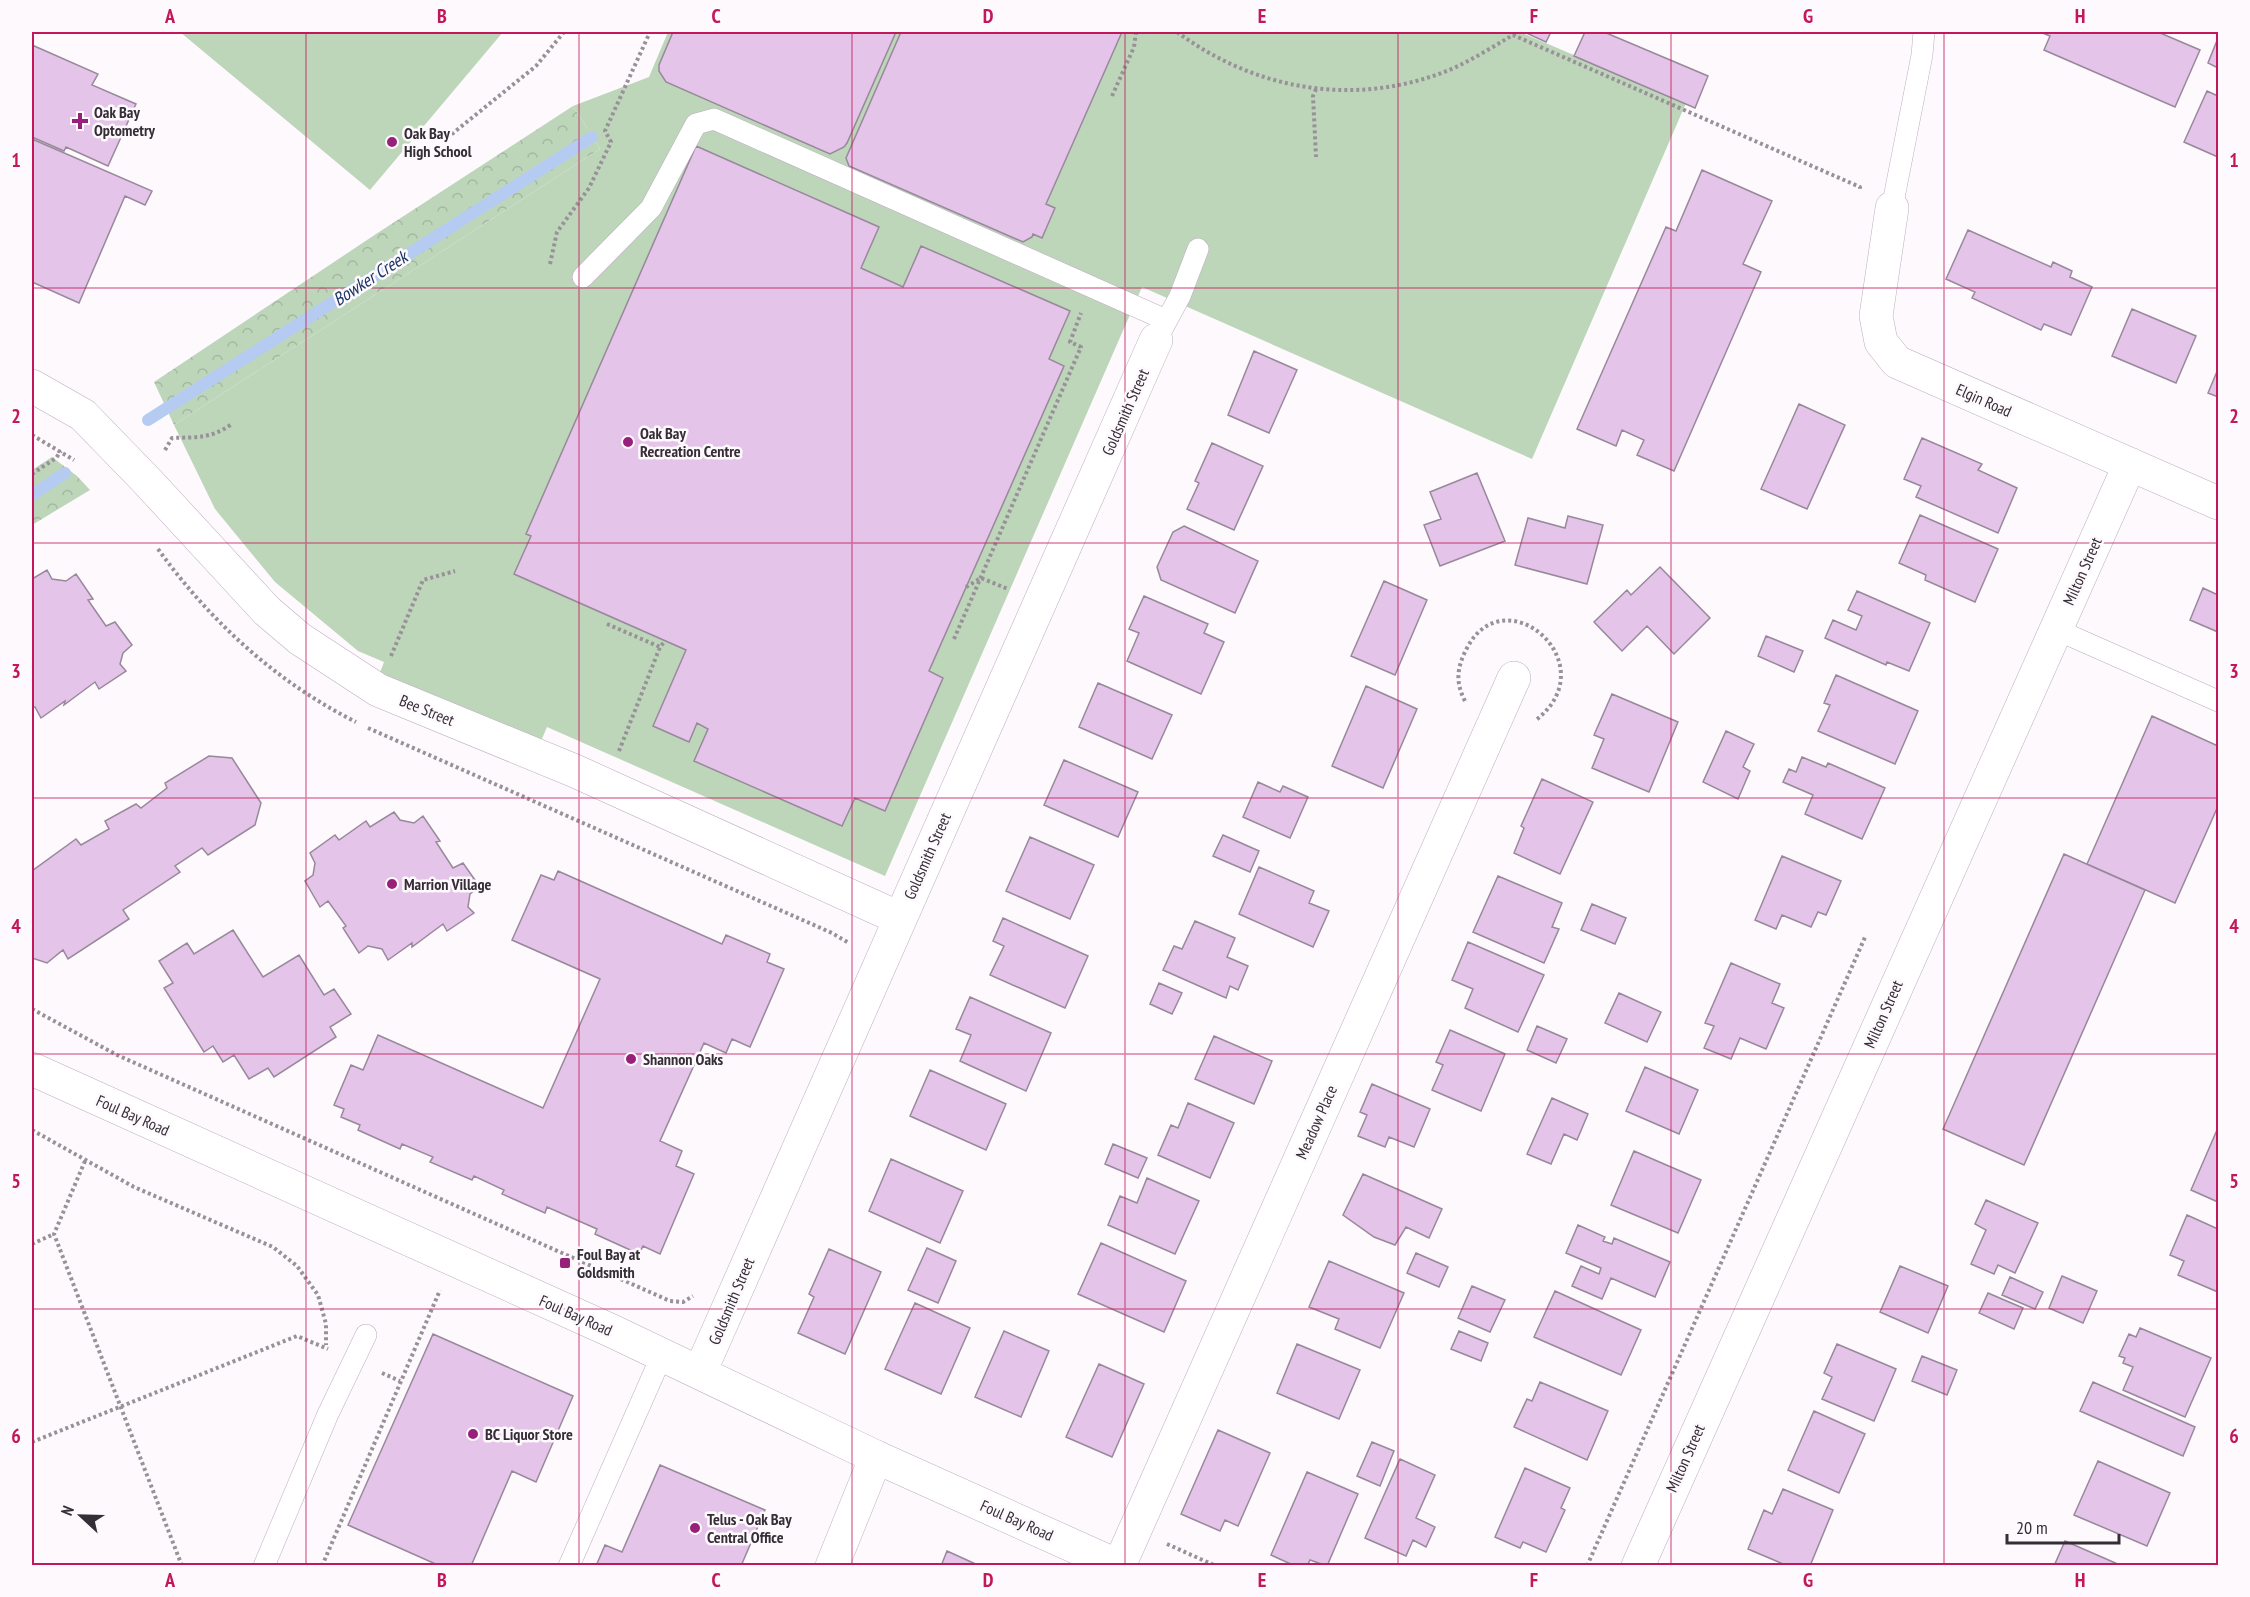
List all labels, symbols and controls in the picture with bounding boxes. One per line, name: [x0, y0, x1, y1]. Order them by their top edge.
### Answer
text: A: [164, 3, 176, 29]
text: B: [437, 3, 447, 29]
text: C: [711, 3, 721, 29]
text: D: [983, 3, 994, 29]
text: E: [1258, 3, 1266, 29]
text: F: [1530, 3, 1538, 29]
text: G: [1803, 3, 1813, 29]
text: H: [2075, 3, 2085, 29]
place label: Oak Bay Optometry: [94, 102, 156, 140]
marker: Oak Bay Optometry: [71, 112, 89, 130]
place label: Oak Bay High School: [404, 123, 472, 161]
marker: Oak Bay High School: [385, 135, 399, 149]
text: 1: [11, 147, 21, 173]
text: 1: [2229, 147, 2239, 173]
water label: Bowker Creek: [328, 244, 413, 311]
street label: Goldsmith Street: [1097, 365, 1153, 458]
street label: Elgin Road: [1953, 379, 2015, 421]
text: 2: [11, 403, 21, 429]
text: 2: [2229, 403, 2239, 429]
place label: Oak Bay Recreation Centre: [640, 423, 741, 461]
marker: Oak Bay Recreation Centre: [621, 435, 635, 449]
street label: Milton Street: [2058, 533, 2106, 608]
text: 3: [11, 658, 21, 684]
text: 3: [2229, 658, 2239, 684]
street label: Bee Street: [397, 690, 458, 730]
street label: Goldsmith Street: [899, 809, 955, 902]
place label: Marrion Village: [404, 874, 492, 894]
marker: Marrion Village: [385, 877, 399, 891]
text: 4: [11, 913, 21, 939]
text: 4: [2229, 913, 2239, 939]
street label: Milton Street: [1859, 976, 1907, 1051]
place label: Shannon Oaks: [643, 1049, 724, 1069]
marker: Shannon Oaks: [624, 1052, 638, 1066]
street label: Meadow Place: [1291, 1082, 1341, 1162]
street label: Foul Bay Road: [93, 1090, 173, 1140]
text: 5: [11, 1168, 21, 1194]
text: 5: [2229, 1168, 2239, 1194]
place label: Foul Bay at Goldsmith: [577, 1244, 640, 1282]
street label: Goldsmith Street: [704, 1254, 759, 1348]
marker: Foul Bay at Goldsmith: [558, 1256, 572, 1270]
street label: Foul Bay Road: [536, 1290, 616, 1340]
street label: Milton Street: [1661, 1420, 1709, 1495]
text: 6: [11, 1423, 21, 1449]
text: 6: [2229, 1423, 2239, 1449]
place label: BC Liquor Store: [485, 1424, 573, 1444]
marker: BC Liquor Store: [466, 1427, 480, 1441]
north arrow: [51, 1486, 111, 1546]
street label: Foul Bay Road: [977, 1495, 1057, 1545]
text: N: [56, 1503, 78, 1518]
scale bar: [2007, 1507, 2120, 1545]
place label: Telus - Oak Bay Central Office: [707, 1509, 792, 1547]
text: 20 m: [2016, 1516, 2048, 1539]
marker: Telus - Oak Bay Central Office: [688, 1521, 702, 1535]
text: A: [164, 1567, 176, 1593]
text: B: [437, 1567, 447, 1593]
text: C: [711, 1567, 721, 1593]
text: D: [983, 1567, 994, 1593]
text: E: [1258, 1567, 1266, 1593]
text: F: [1530, 1567, 1538, 1593]
text: G: [1803, 1567, 1813, 1593]
text: H: [2075, 1567, 2085, 1593]

